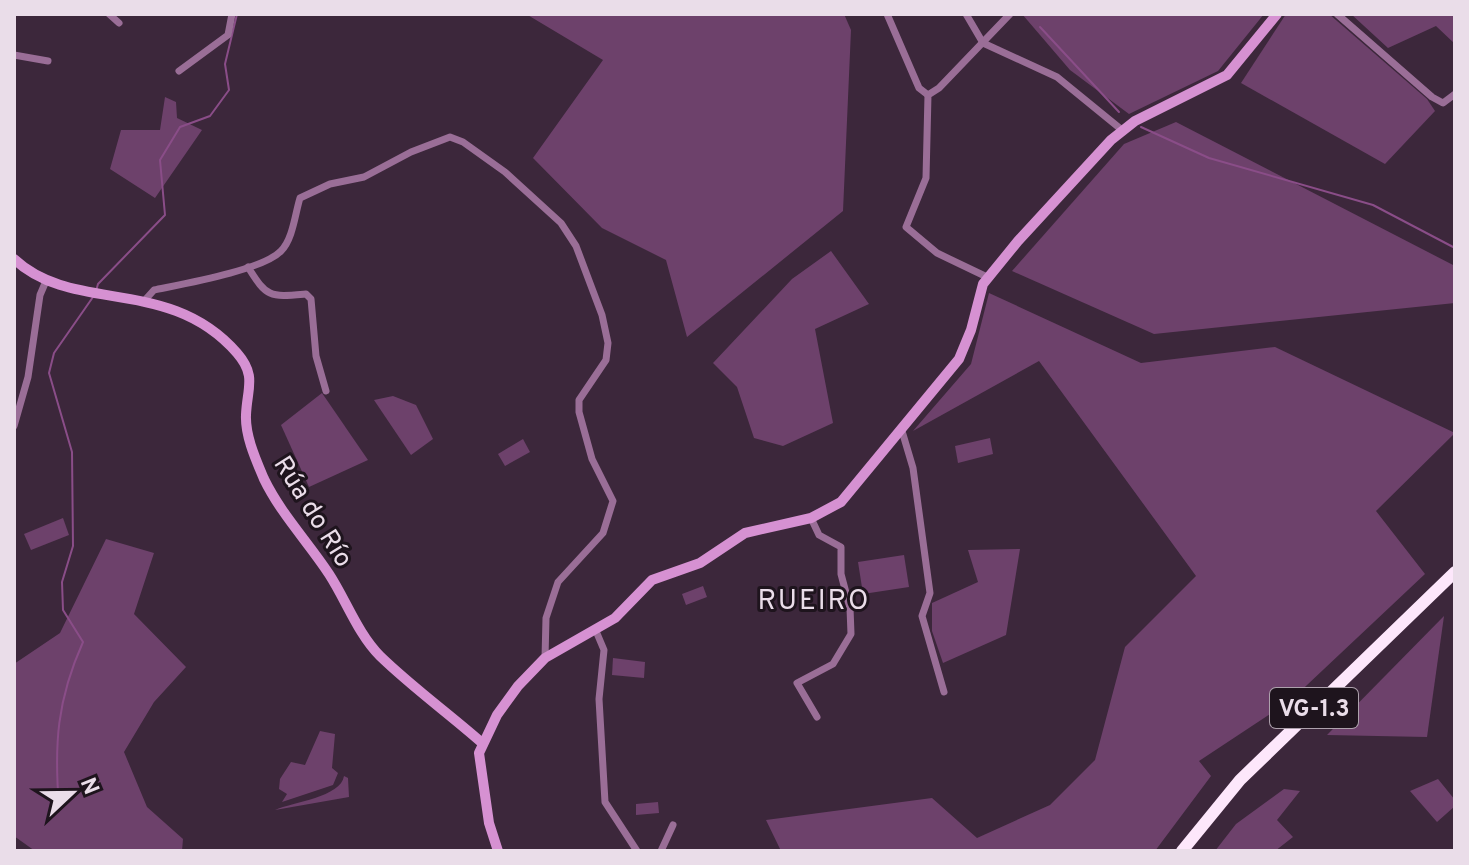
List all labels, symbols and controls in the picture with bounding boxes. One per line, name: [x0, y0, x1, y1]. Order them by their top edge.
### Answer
street label: Rúa do Río: [265, 451, 359, 574]
district label: RUEIRO: [757, 584, 871, 620]
road number: VG-1.3: [1270, 688, 1358, 728]
north arrow: [32, 753, 112, 833]
text: N: [73, 774, 104, 799]

